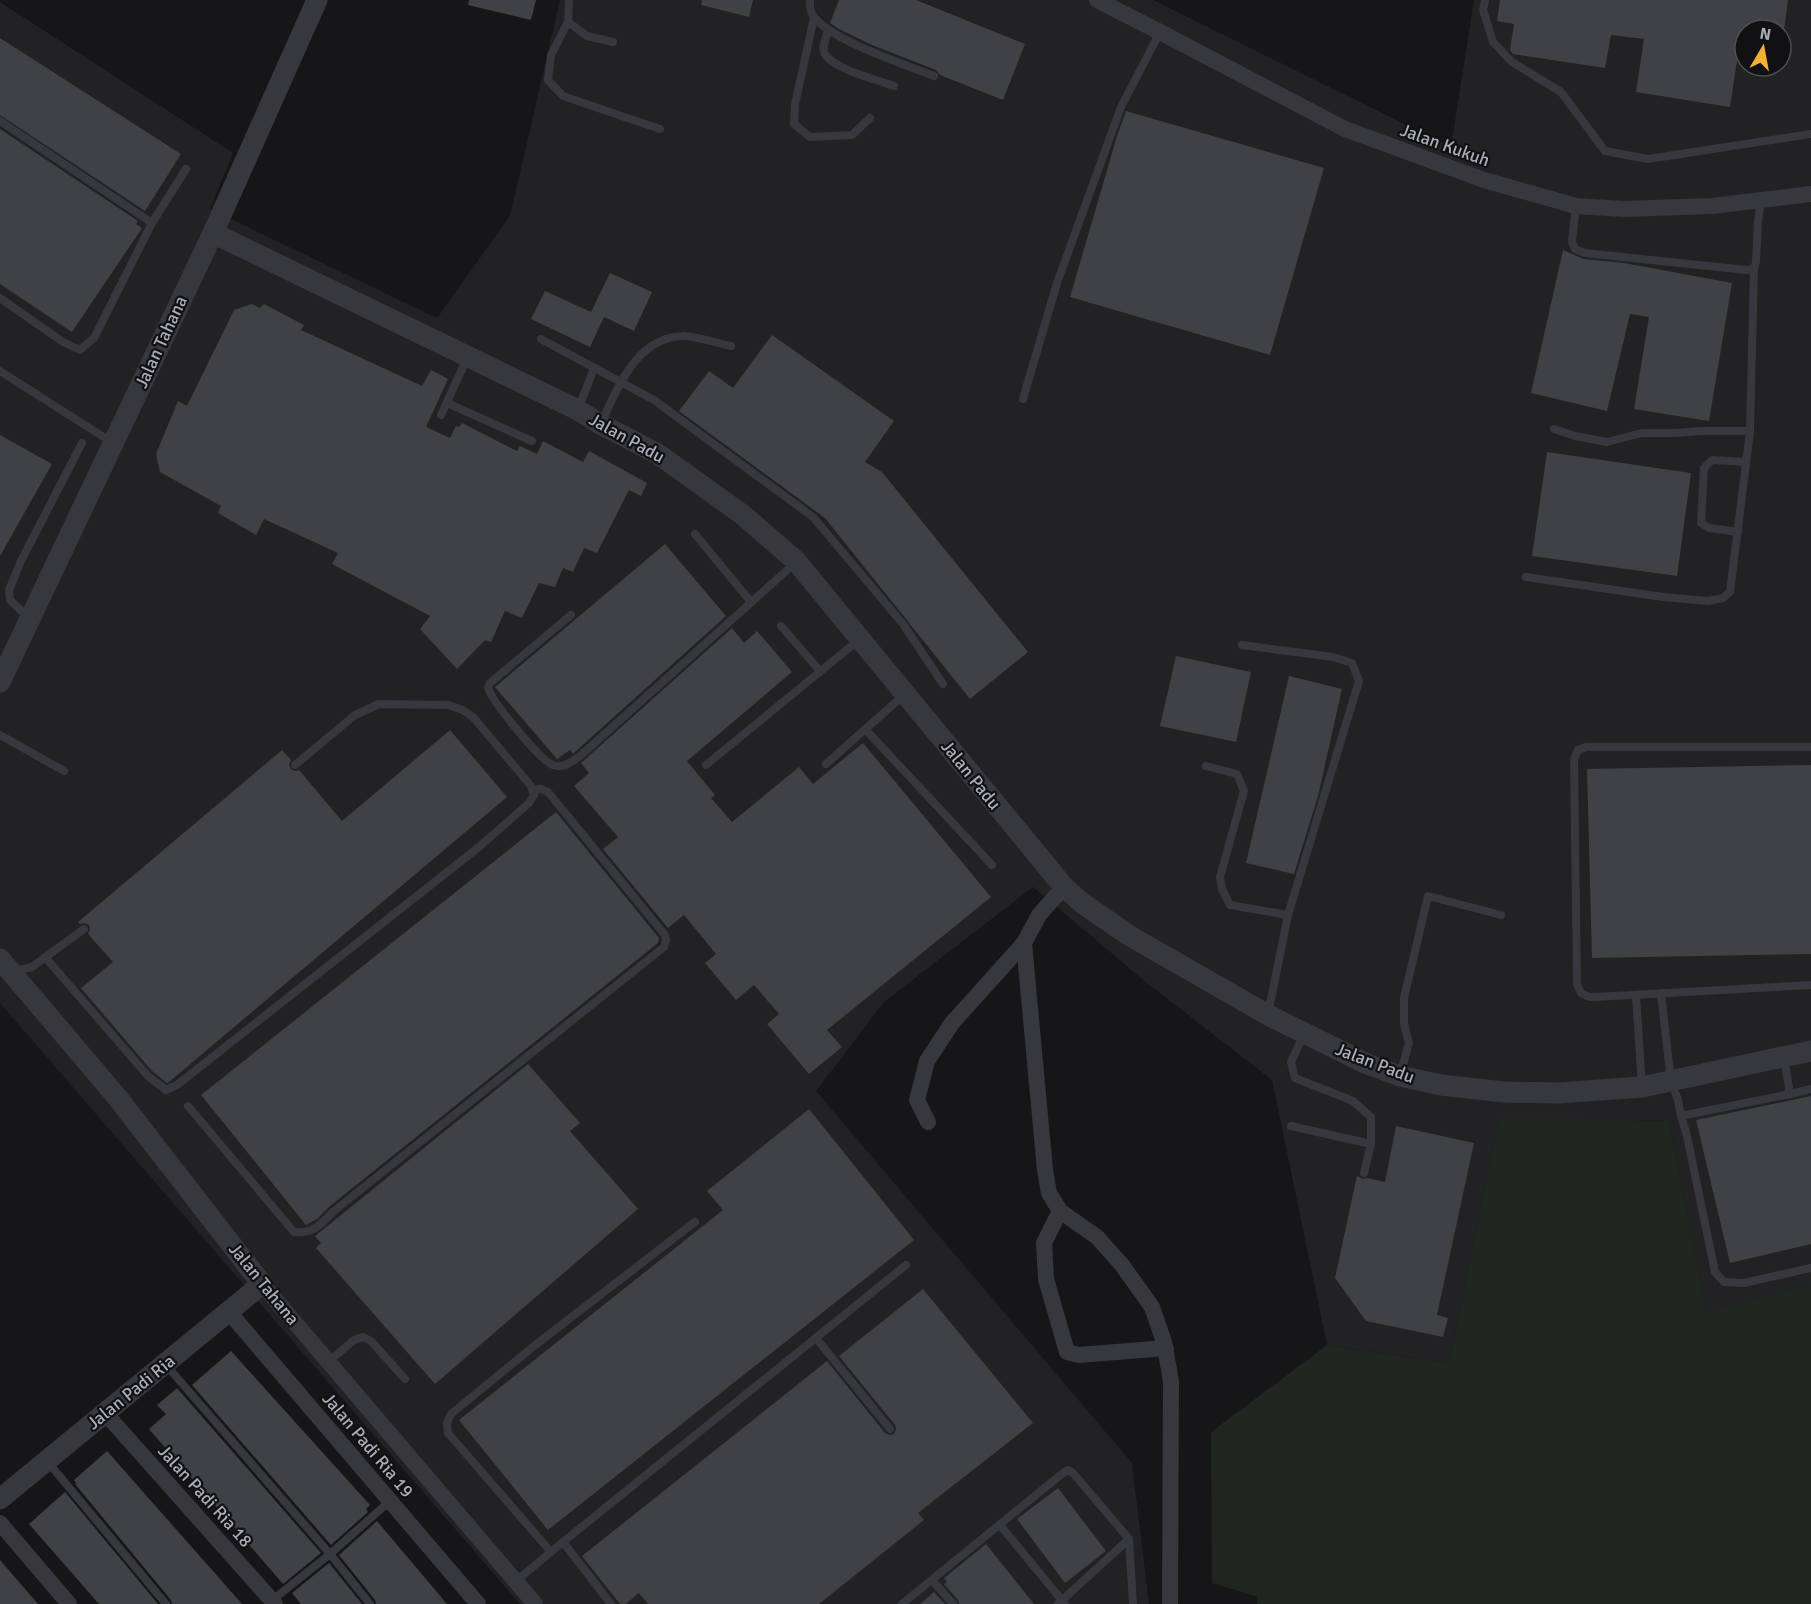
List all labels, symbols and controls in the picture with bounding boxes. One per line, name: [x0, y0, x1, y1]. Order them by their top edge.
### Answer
north arrow: [1733, 18, 1793, 78]
text: N: [1758, 23, 1773, 45]
street label: Jalan Kukuh: [1397, 119, 1493, 171]
street label: Jalan Tahana: [130, 292, 192, 392]
street label: Jalan Padu: [585, 408, 669, 468]
street label: Jalan Padu: [936, 736, 1006, 814]
street label: Jalan Padu: [1332, 1038, 1418, 1088]
street label: Jalan Tahana: [224, 1238, 304, 1330]
street label: Jalan Padi Ria: [83, 1350, 179, 1434]
street label: Jalan Padi Ria 19: [318, 1388, 418, 1502]
street label: Jalan Padi Ria 18: [153, 1440, 257, 1552]

